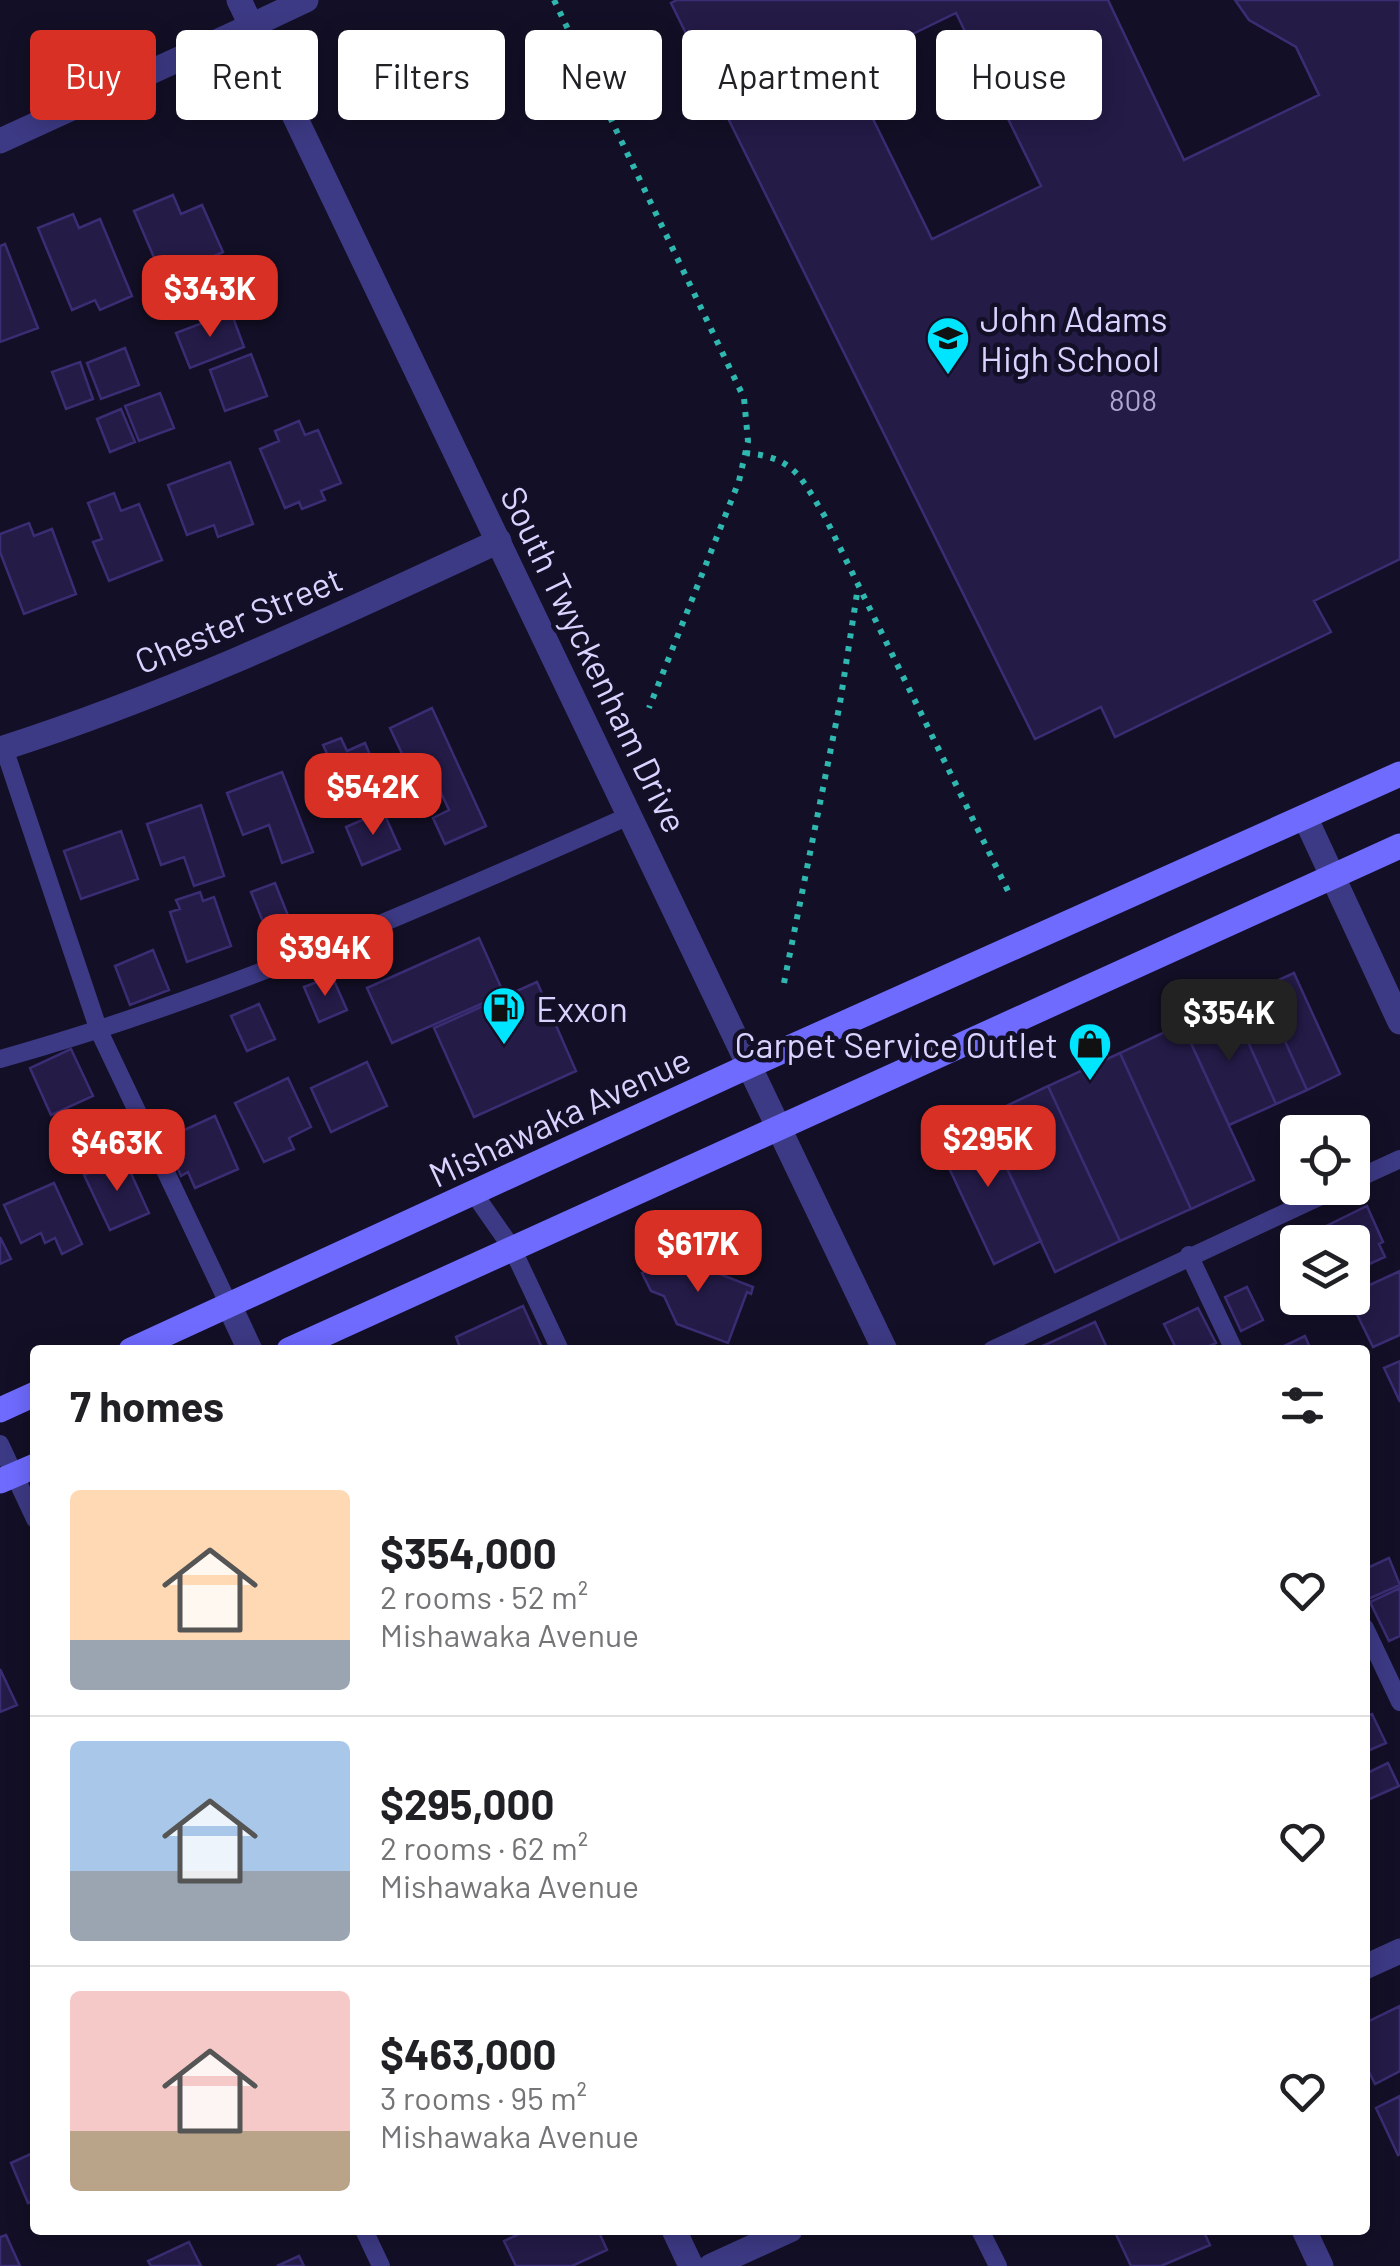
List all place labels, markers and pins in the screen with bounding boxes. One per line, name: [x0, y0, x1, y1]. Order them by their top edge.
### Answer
pin: $343K: [140, 255, 280, 340]
place label: John Adams High School: [980, 297, 1168, 379]
school or university icon: John Adams High School: [925, 315, 971, 376]
pin: $542K: [303, 753, 443, 838]
pin: $394K: [255, 914, 395, 999]
pin: $354K: [1159, 979, 1299, 1064]
fuel station icon: Exxon: [481, 985, 527, 1046]
place label: Exxon: [536, 987, 628, 1029]
shop icon: Carpet Service Outlet: [1067, 1021, 1113, 1082]
place label: Carpet Service Outlet: [735, 1023, 1058, 1065]
pin: $295K: [918, 1105, 1058, 1190]
pin: $463K: [47, 1109, 187, 1194]
pin: $617K: [628, 1210, 768, 1295]

